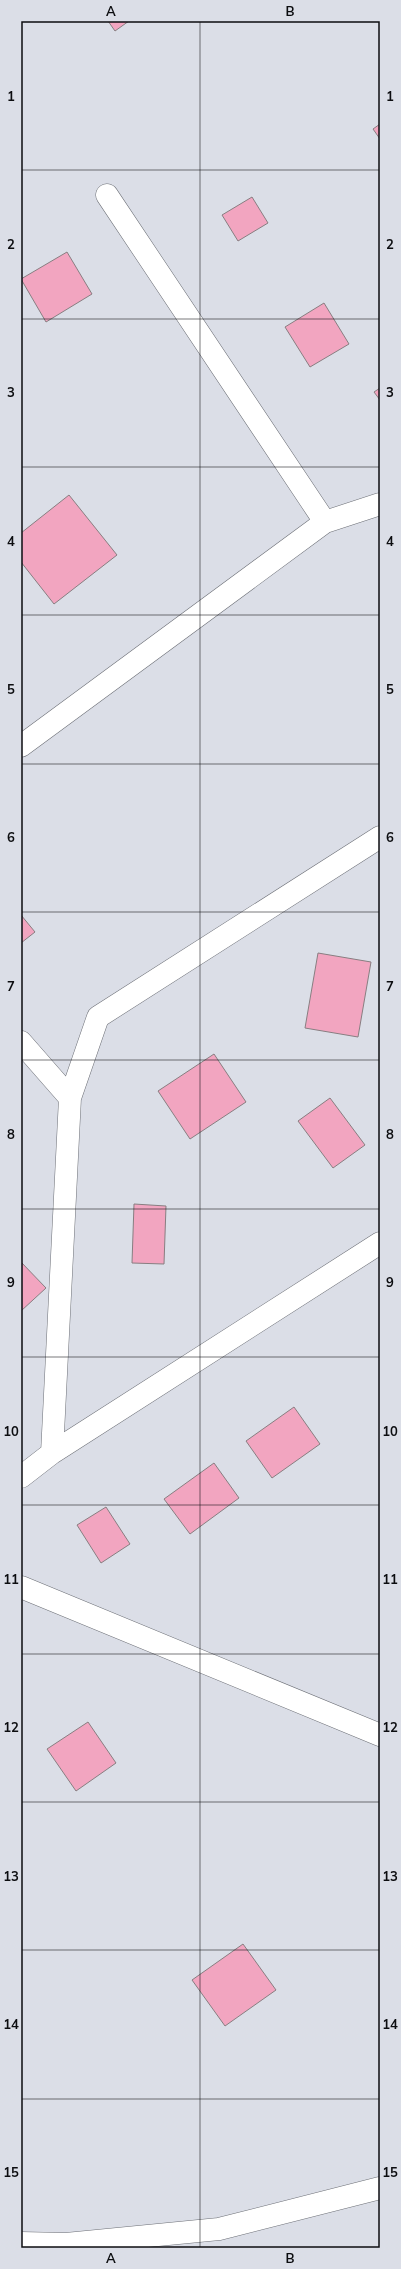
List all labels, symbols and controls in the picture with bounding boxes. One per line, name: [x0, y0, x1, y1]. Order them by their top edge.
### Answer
text: A: [106, 3, 116, 19]
text: B: [286, 3, 295, 19]
text: 1: [7, 88, 15, 104]
text: 1: [386, 88, 394, 104]
text: 2: [7, 236, 15, 252]
text: 2: [386, 236, 394, 252]
text: 3: [7, 384, 15, 400]
text: 3: [386, 384, 394, 400]
text: 4: [7, 533, 15, 549]
text: 4: [386, 533, 394, 549]
text: 5: [7, 681, 15, 697]
text: 5: [386, 681, 394, 697]
text: 6: [7, 829, 15, 845]
text: 6: [386, 829, 394, 845]
text: 7: [7, 978, 15, 994]
text: 7: [386, 978, 394, 994]
text: 8: [7, 1126, 15, 1142]
text: 8: [386, 1126, 394, 1142]
text: 9: [7, 1274, 15, 1290]
text: 9: [386, 1274, 394, 1290]
text: 10: [3, 1423, 19, 1439]
text: 10: [382, 1423, 398, 1439]
text: 11: [3, 1571, 19, 1587]
text: 11: [382, 1571, 398, 1587]
text: 12: [3, 1719, 19, 1735]
text: 12: [382, 1719, 398, 1735]
text: 13: [3, 1868, 19, 1884]
text: 13: [382, 1868, 398, 1884]
text: 14: [3, 2016, 19, 2032]
text: 14: [382, 2016, 398, 2032]
text: 15: [3, 2164, 19, 2180]
text: 15: [382, 2164, 398, 2180]
text: A: [106, 2250, 116, 2266]
text: B: [286, 2250, 295, 2266]

